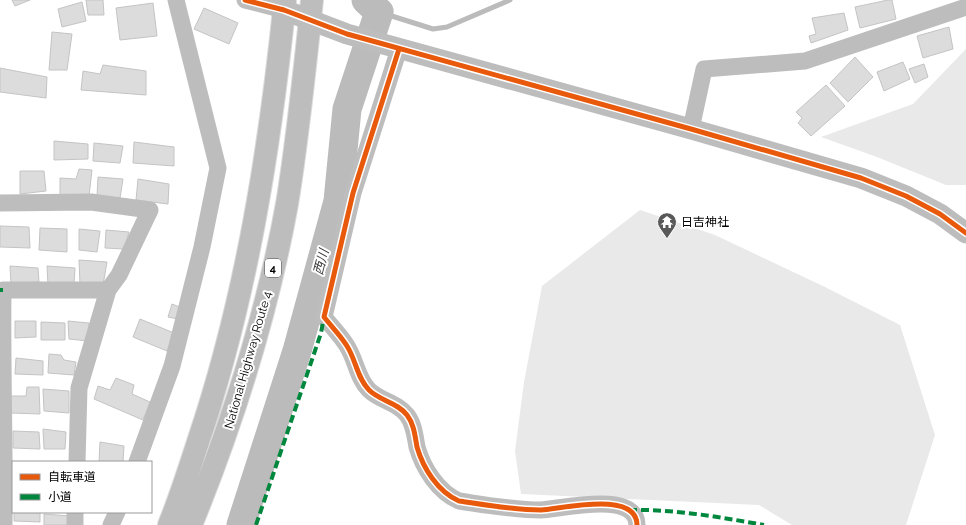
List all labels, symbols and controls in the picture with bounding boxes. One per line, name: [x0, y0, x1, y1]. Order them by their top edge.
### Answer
temple icon: 日吉神社: [656, 211, 678, 239]
place label: 日吉神社: [681, 215, 729, 229]
water label: 西川: [310, 246, 332, 277]
road number: 4: [265, 259, 281, 277]
street label: National Highway Route 4: [222, 289, 274, 430]
legend: [12, 461, 152, 513]
text: 自転車道: [48, 470, 96, 484]
text: 小道: [48, 490, 72, 504]

